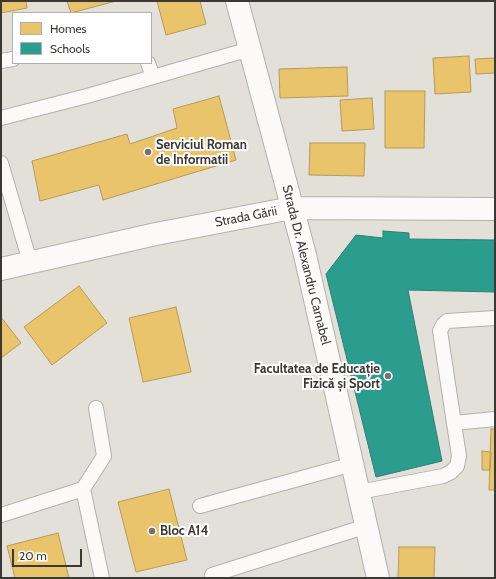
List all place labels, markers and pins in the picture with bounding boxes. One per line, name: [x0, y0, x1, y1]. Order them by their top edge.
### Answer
place label: Serviciul Roman de Informatii: [156, 137, 247, 168]
marker: Serviciul Roman de Informatii: [143, 147, 153, 157]
place label: Facultatea de Educație Fizică și Sport: [254, 361, 380, 392]
marker: Facultatea de Educație Fizică și Sport: [383, 371, 393, 381]
place label: Bloc A14: [160, 523, 208, 539]
marker: Bloc A14: [147, 526, 157, 536]

